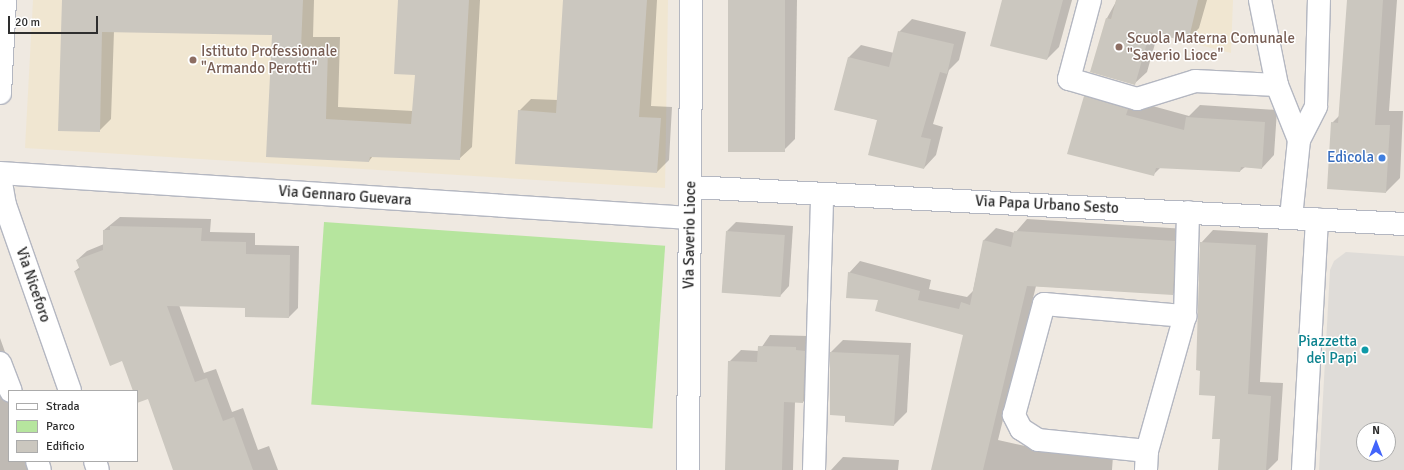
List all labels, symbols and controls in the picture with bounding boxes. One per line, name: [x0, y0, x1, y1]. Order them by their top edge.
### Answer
scale bar: [10, 8, 100, 34]
text: 20 m: [15, 15, 40, 30]
place label: Scuola Materna Comunale "Saverio Lioce": [1127, 29, 1295, 64]
place label: Istituto Professionale "Armando Perotti": [201, 42, 337, 77]
marker: Scuola Materna Comunale "Saverio Lioce": [1114, 42, 1124, 52]
marker: Istituto Professionale "Armando Perotti": [188, 55, 198, 65]
place label: Edicola: [1327, 149, 1374, 167]
marker: Edicola: [1377, 153, 1387, 163]
street label: Via Saverio Lioce: [680, 181, 700, 289]
street label: Via Gennaro Guevara: [278, 182, 412, 210]
street label: Via Papa Urbano Sesto: [975, 192, 1119, 218]
street label: Via Niceforo: [12, 245, 54, 325]
place label: Piazzetta dei Papi: [1298, 332, 1357, 367]
marker: Piazzetta dei Papi: [1360, 345, 1370, 355]
legend: [8, 390, 138, 462]
text: Strada: [46, 399, 80, 414]
text: Parco: [46, 419, 75, 434]
north arrow: [1356, 422, 1396, 462]
text: N: [1372, 424, 1380, 437]
text: Edificio: [46, 439, 84, 454]

